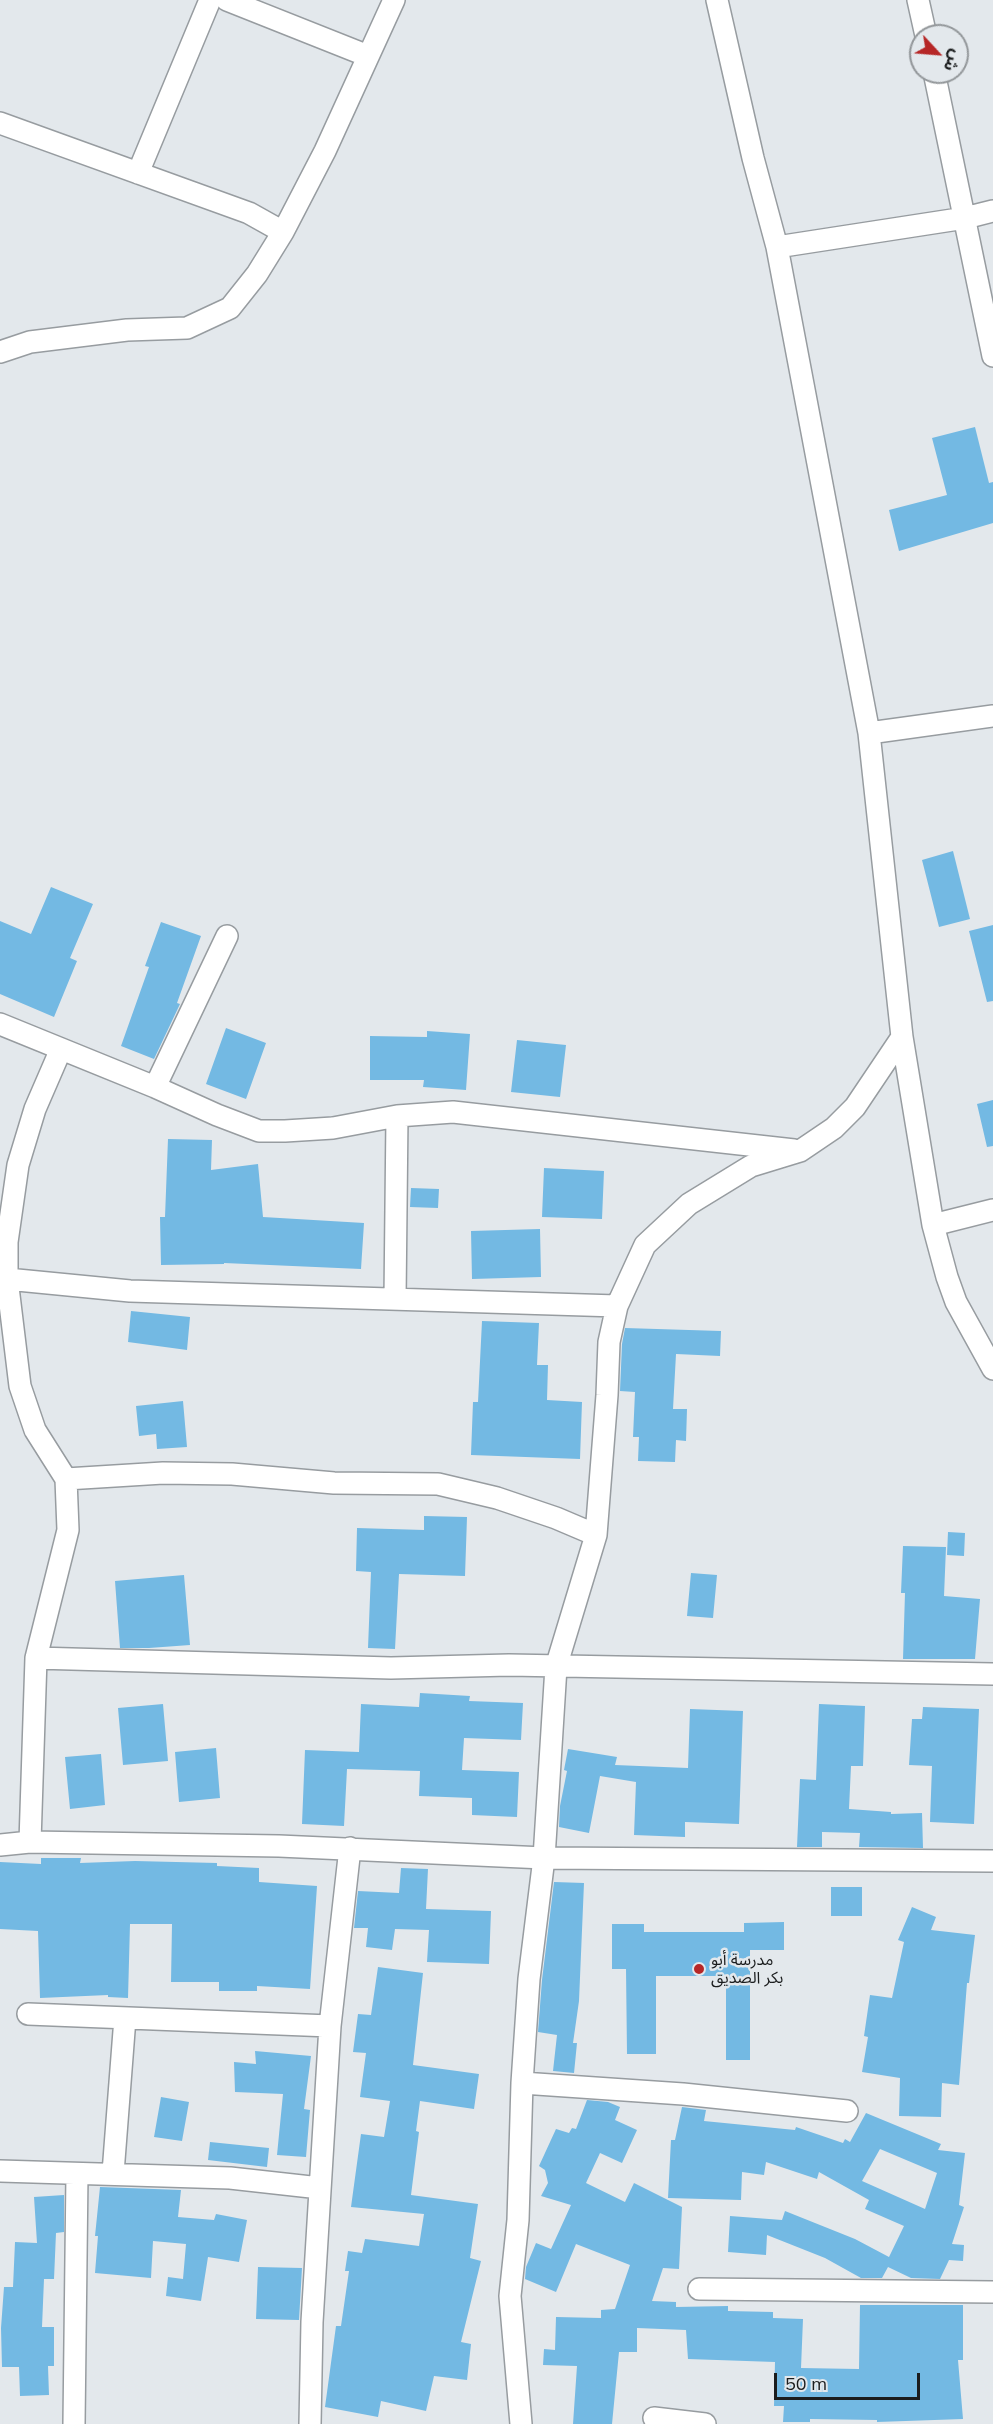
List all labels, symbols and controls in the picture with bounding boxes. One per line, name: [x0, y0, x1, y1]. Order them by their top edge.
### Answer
north arrow: [909, 24, 969, 84]
text: ش: [940, 47, 967, 75]
place label: مدرسة أبو بكر الصديق: [711, 1950, 783, 1988]
marker: مدرسة أبو بكر الصديق: [692, 1962, 706, 1976]
scale bar: [777, 2361, 922, 2399]
text: 50 m: [785, 2372, 827, 2395]

